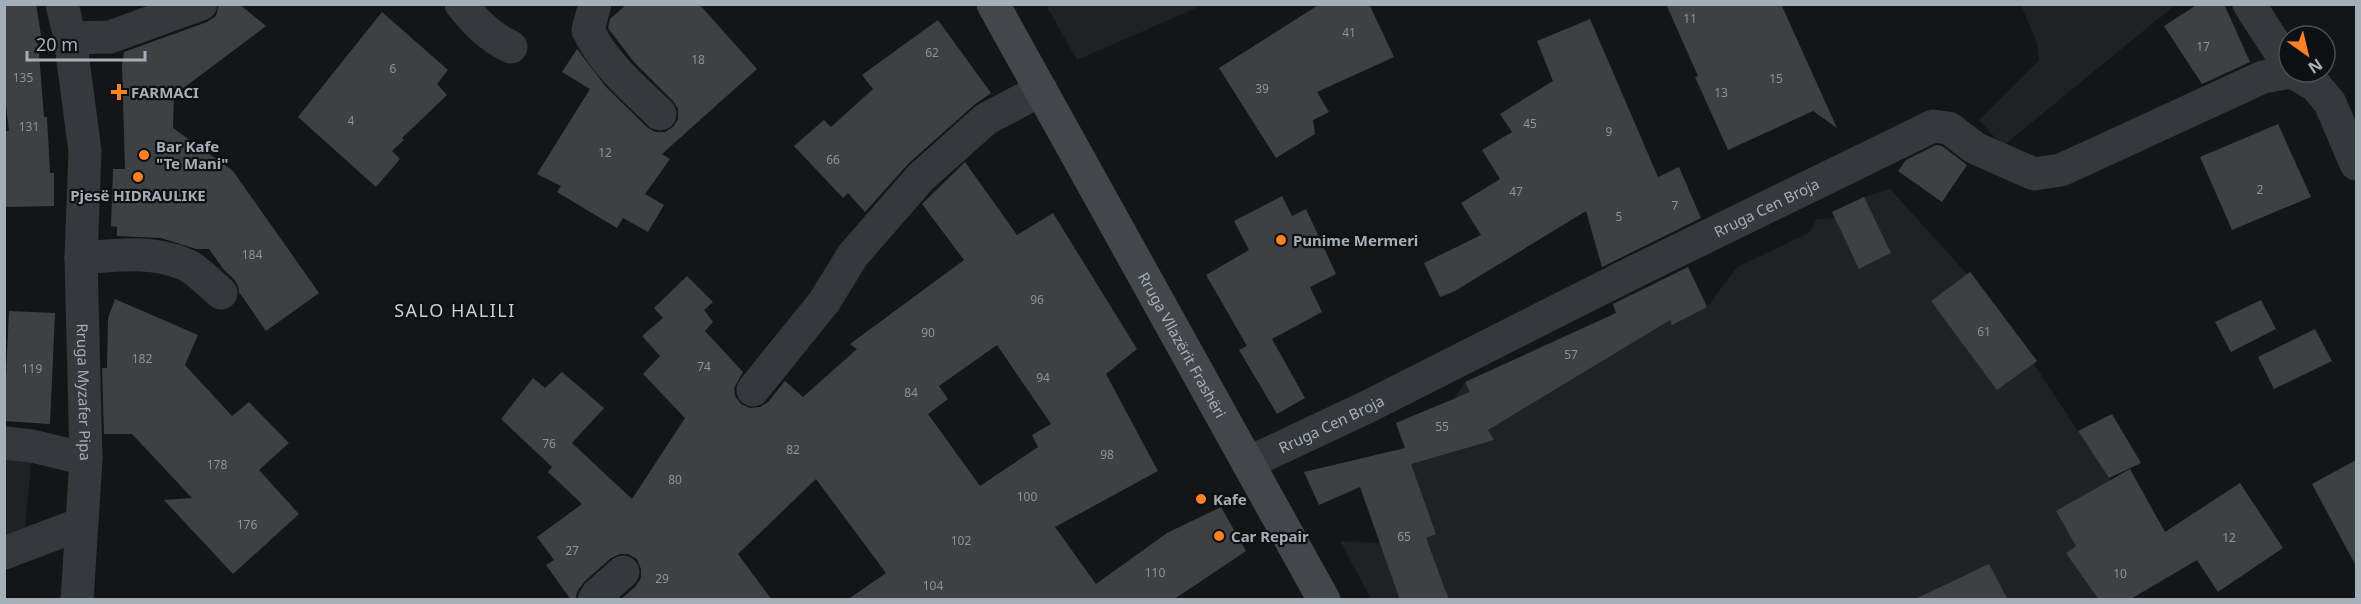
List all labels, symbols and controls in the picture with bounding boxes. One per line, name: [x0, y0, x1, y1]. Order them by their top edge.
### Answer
house number: 11: [1683, 10, 1697, 27]
scale bar: [27, 24, 146, 62]
house number: 41: [1342, 24, 1356, 41]
north arrow: [2277, 24, 2337, 84]
text: 20 m: [36, 32, 78, 56]
house number: 17: [2196, 38, 2210, 55]
house number: 62: [925, 44, 939, 61]
house number: 18: [691, 51, 705, 68]
text: N: [2304, 54, 2327, 79]
house number: 6: [390, 60, 397, 77]
house number: 135: [13, 69, 33, 86]
house number: 15: [1769, 70, 1783, 87]
house number: 39: [1255, 80, 1269, 97]
place label: FARMACI: [131, 82, 199, 102]
house number: 13: [1714, 84, 1728, 101]
marker: FARMACI: [112, 85, 126, 99]
house number: 4: [348, 112, 355, 129]
house number: 45: [1523, 115, 1537, 132]
house number: 131: [19, 118, 39, 135]
house number: 9: [1606, 123, 1613, 140]
place label: Bar Kafe "Te Mani": [156, 136, 229, 173]
house number: 12: [598, 144, 612, 161]
marker: Bar Kafe "Te Mani": [137, 148, 151, 162]
house number: 66: [826, 151, 840, 168]
marker: Pjesë HIDRAULIKE: [131, 170, 145, 184]
street label: Rruga Cen Broja: [1710, 173, 1822, 242]
house number: 2: [2257, 181, 2264, 198]
house number: 47: [1509, 183, 1523, 200]
place label: Pjesë HIDRAULIKE: [70, 185, 206, 205]
house number: 7: [1672, 197, 1679, 214]
house number: 5: [1616, 208, 1623, 225]
place label: Punime Mermeri: [1293, 230, 1418, 250]
marker: Punime Mermeri: [1274, 233, 1288, 247]
house number: 184: [242, 246, 262, 263]
street label: Rruga Vllazërit Frashëri: [1134, 269, 1231, 421]
house number: 96: [1030, 291, 1044, 308]
district label: SALO HALILI: [394, 298, 516, 322]
street label: Rruga Myzafer Pipa: [73, 323, 96, 461]
house number: 61: [1977, 323, 1991, 340]
house number: 90: [921, 324, 935, 341]
house number: 57: [1564, 346, 1578, 363]
house number: 182: [132, 350, 152, 367]
house number: 74: [697, 358, 711, 375]
house number: 119: [22, 360, 42, 377]
house number: 94: [1036, 369, 1050, 386]
house number: 84: [904, 384, 918, 401]
street label: Rruga Cen Broja: [1275, 390, 1387, 457]
house number: 55: [1435, 418, 1449, 435]
house number: 76: [542, 435, 556, 452]
house number: 82: [786, 441, 800, 458]
house number: 98: [1100, 446, 1114, 463]
house number: 178: [207, 456, 227, 473]
house number: 80: [668, 471, 682, 488]
house number: 100: [1017, 488, 1037, 505]
place label: Kafe: [1213, 489, 1247, 509]
marker: Kafe: [1194, 492, 1208, 506]
house number: 176: [237, 516, 257, 533]
place label: Car Repair: [1231, 526, 1309, 546]
house number: 65: [1397, 528, 1411, 545]
marker: Car Repair: [1212, 529, 1226, 543]
house number: 12: [2222, 529, 2236, 546]
house number: 102: [951, 532, 971, 549]
house number: 27: [565, 542, 579, 559]
house number: 110: [1145, 564, 1165, 581]
house number: 10: [2113, 565, 2127, 582]
house number: 29: [655, 570, 669, 587]
house number: 104: [923, 577, 943, 594]

